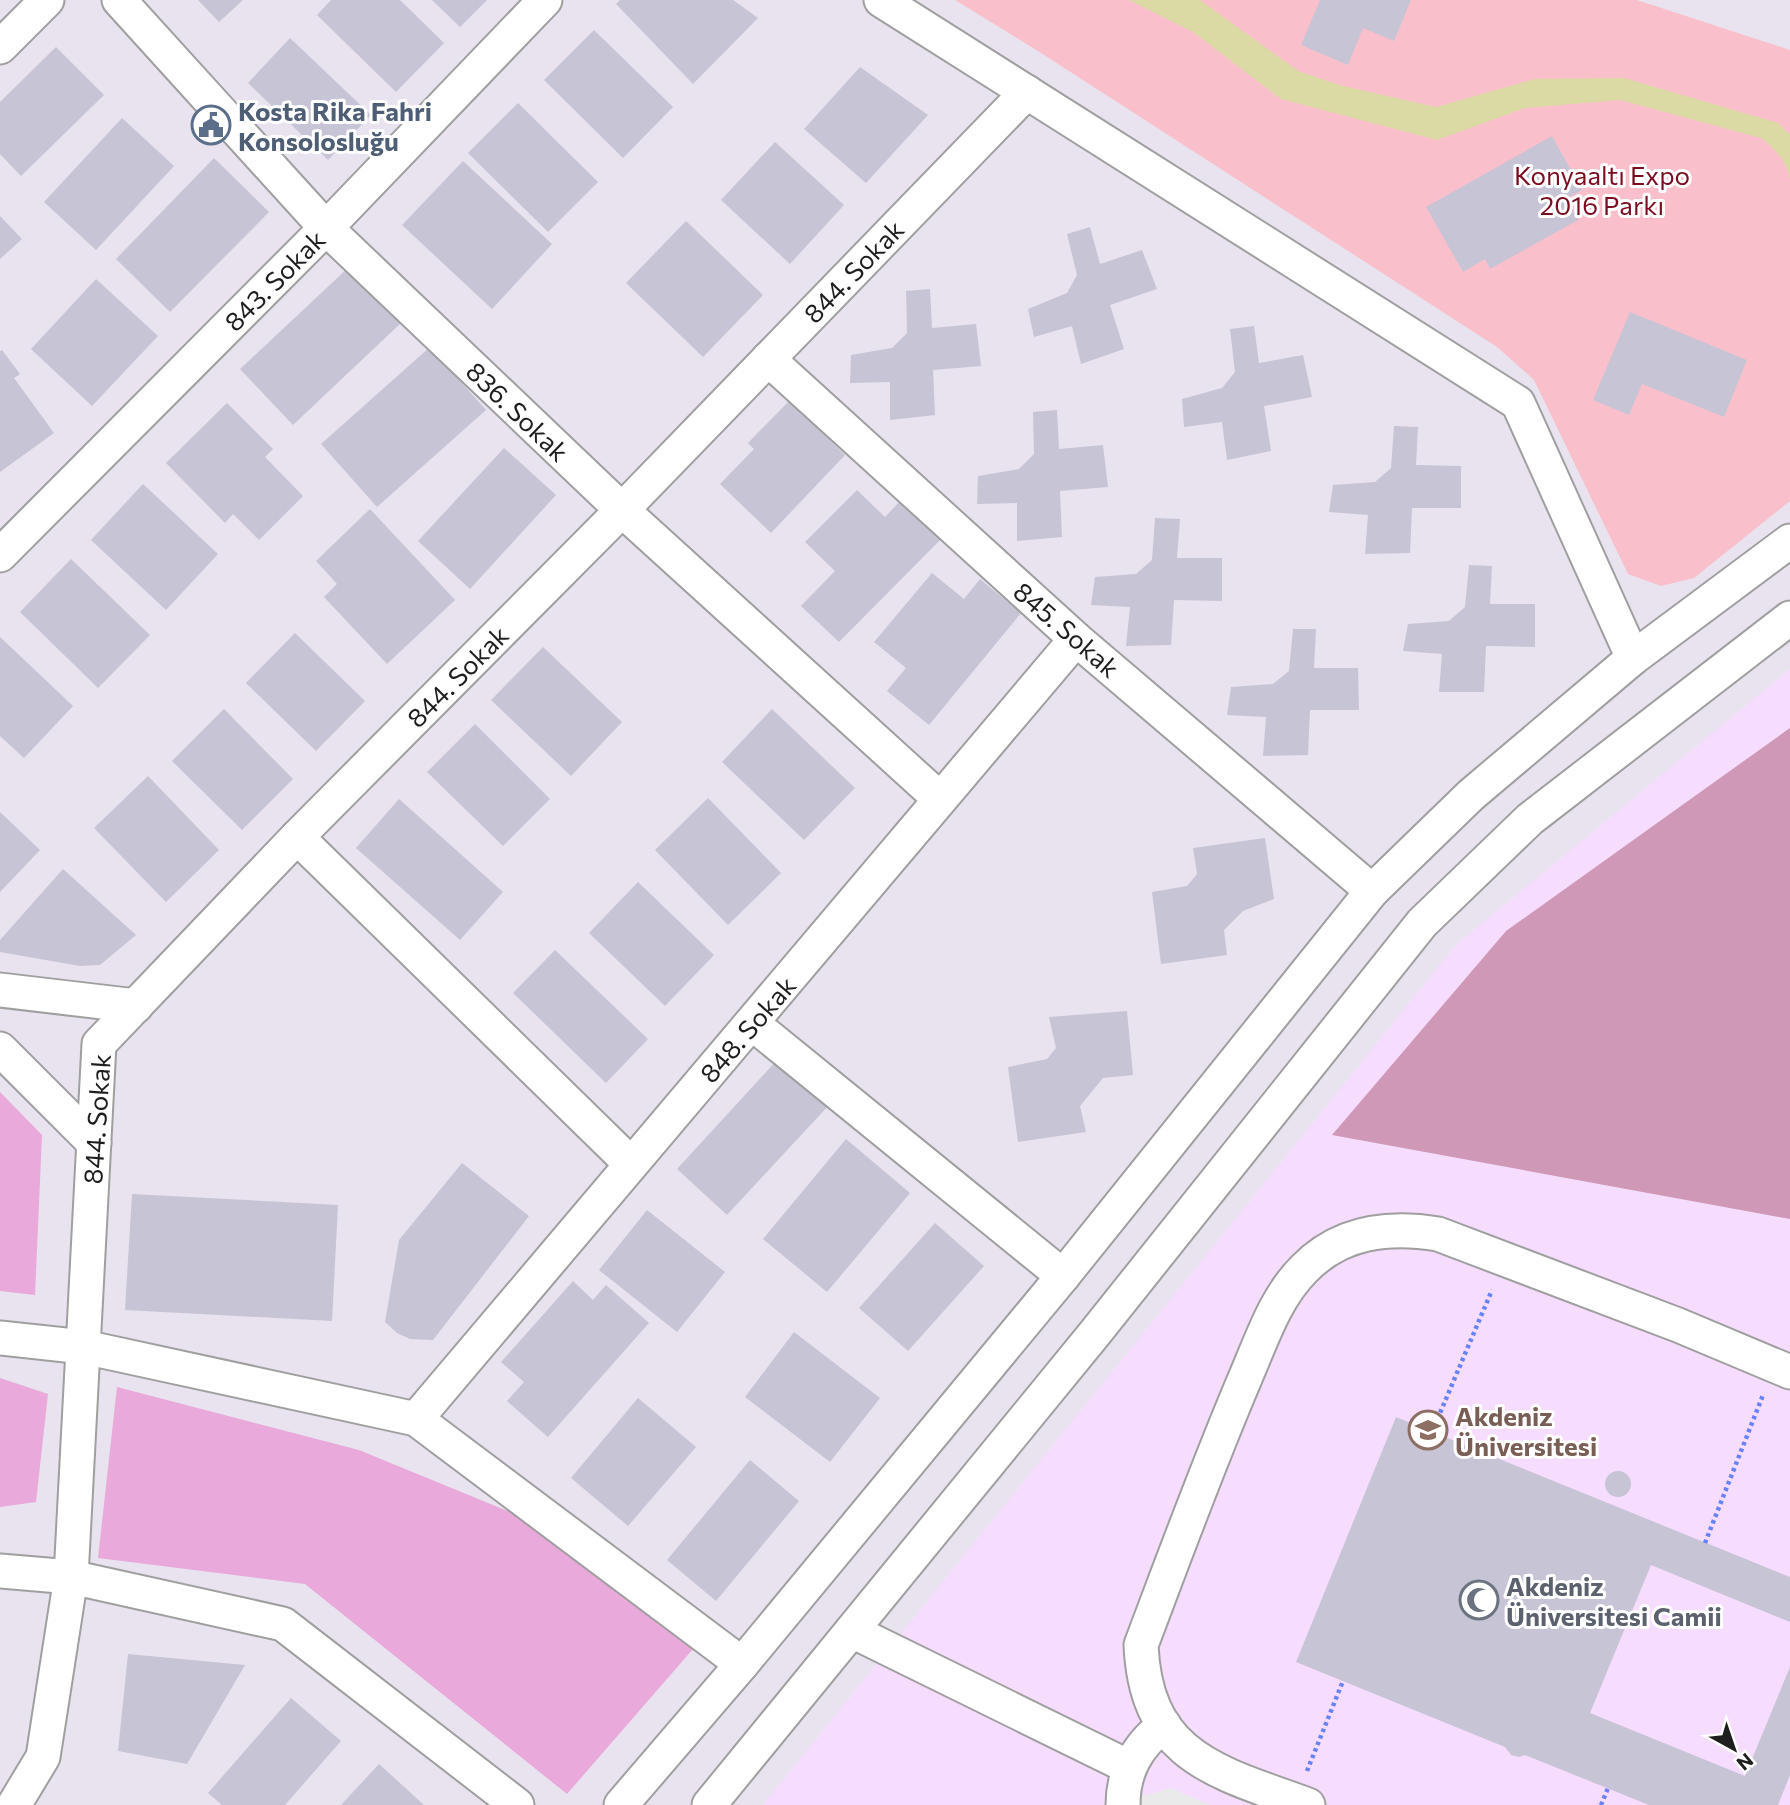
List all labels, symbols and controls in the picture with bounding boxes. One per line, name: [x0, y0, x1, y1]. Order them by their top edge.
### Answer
place label: Kosta Rika Fahri Konsolosluğu: [238, 95, 432, 156]
public building icon: Kosta Rika Fahri Konsolosluğu: [190, 104, 232, 146]
park label: Konyaaltı Expo 2016 Parkı: [1514, 159, 1690, 220]
street label: 844. Sokak: [797, 213, 909, 329]
street label: 843. Sokak: [217, 223, 331, 337]
street label: 836. Sokak: [461, 355, 575, 467]
street label: 845. Sokak: [1008, 575, 1126, 683]
street label: 844. Sokak: [400, 619, 514, 733]
street label: 848. Sokak: [693, 970, 801, 1088]
street label: 844. Sokak: [76, 1053, 116, 1185]
place label: Akdeniz Üniversitesi: [1455, 1400, 1597, 1461]
school or university icon: Akdeniz Üniversitesi: [1407, 1409, 1449, 1451]
place label: Akdeniz Üniversitesi Camii: [1506, 1570, 1722, 1631]
mosque icon: Akdeniz Üniversitesi Camii: [1458, 1579, 1500, 1621]
north arrow: [1699, 1714, 1769, 1784]
text: N: [1732, 1749, 1758, 1776]

